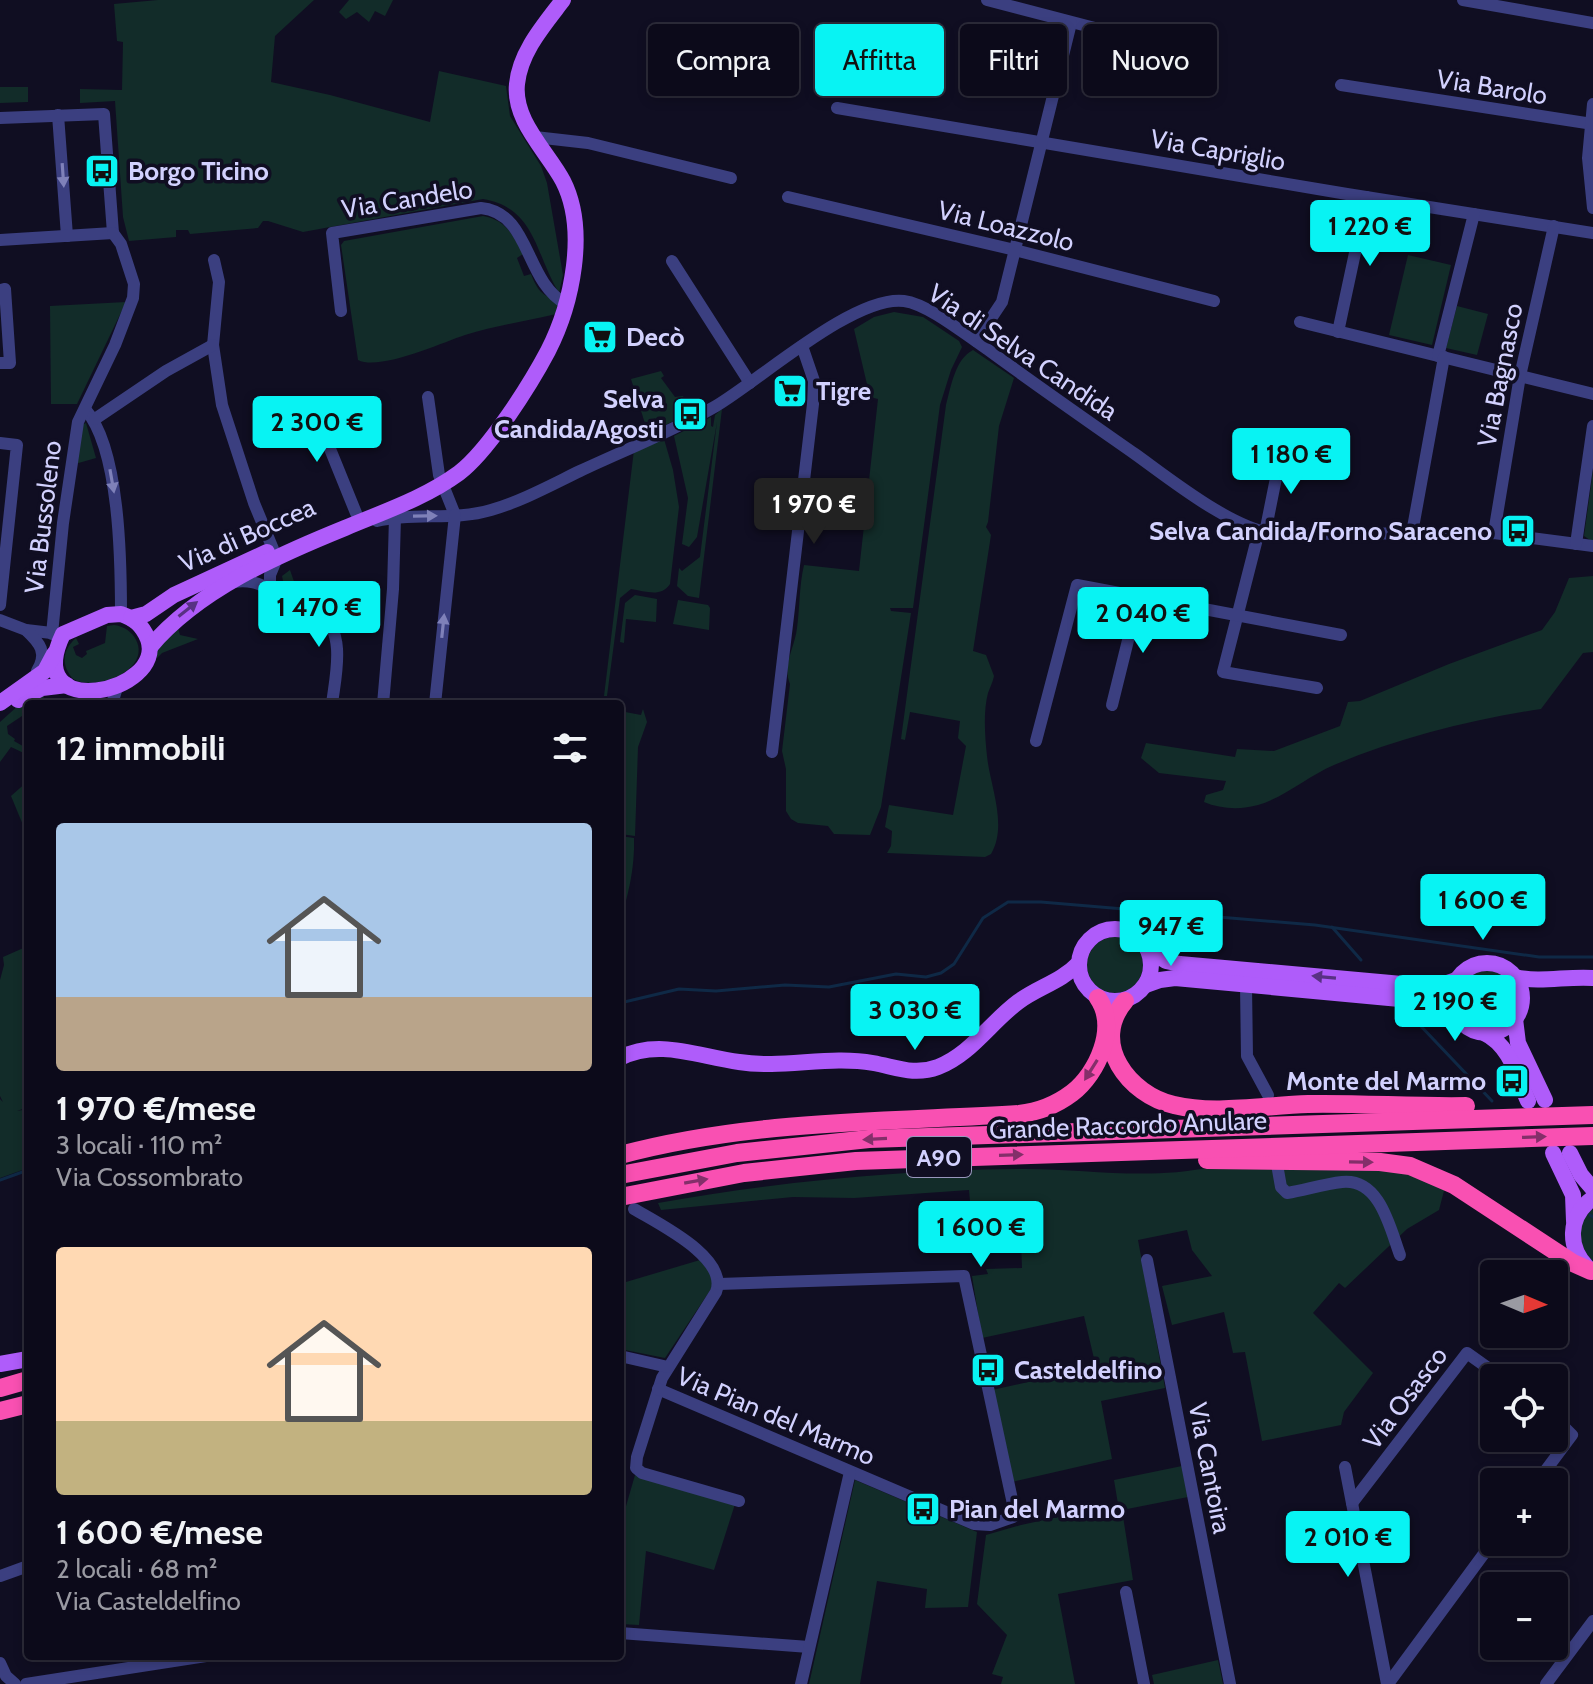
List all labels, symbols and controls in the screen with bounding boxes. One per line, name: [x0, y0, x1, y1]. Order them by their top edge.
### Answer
chip: Compra: [648, 24, 799, 96]
chip: Affitta: [815, 24, 944, 96]
chip: Filtri: [960, 24, 1067, 96]
chip: Nuovo: [1083, 24, 1217, 96]
street label: Via Barolo: [1435, 62, 1549, 112]
street label: Via Capriglio: [1148, 122, 1288, 178]
bus stop icon: Borgo Ticino: [83, 152, 121, 190]
place label: Borgo Ticino: [128, 155, 269, 187]
one-way arrow: [57, 163, 70, 188]
street label: Via Candelo: [339, 173, 475, 225]
street label: Via Loazzolo: [935, 194, 1077, 258]
pin: 1 220 €: [1296, 200, 1444, 268]
text: 1 220 €: [1328, 210, 1412, 242]
street label: Via di Selva Candida: [922, 277, 1124, 428]
street label: Via Bagnasco: [1470, 301, 1530, 449]
supermarket icon: Decò: [581, 318, 619, 356]
place label: Decò: [626, 321, 685, 353]
supermarket icon: Tigre: [771, 372, 809, 410]
place label: Tigre: [816, 375, 871, 407]
place label: Selva Candida/Agosti: [494, 383, 664, 445]
bus stop icon: Selva Candida/Agosti: [671, 395, 709, 433]
pin: 2 300 €: [243, 396, 391, 464]
text: 2 300 €: [271, 406, 363, 438]
pin: 1 180 €: [1217, 428, 1365, 496]
text: 1 180 €: [1250, 438, 1332, 470]
street label: Via Bussoleno: [18, 439, 68, 595]
one-way arrow: [106, 469, 119, 494]
pin: 1 970 €: [740, 478, 888, 546]
text: 1 970 €: [772, 488, 856, 520]
street label: Via di Boccea: [174, 491, 320, 579]
one-way arrow: [413, 510, 438, 523]
bus stop icon: Selva Candida/Forno Saraceno: [1499, 512, 1537, 550]
place label: Selva Candida/Forno Saraceno: [1149, 515, 1492, 547]
pin: 1 470 €: [245, 581, 393, 649]
pin: 2 040 €: [1069, 587, 1217, 655]
text: 1 470 €: [276, 591, 362, 623]
text: 2 040 €: [1096, 597, 1190, 629]
one-way arrow: [178, 602, 198, 618]
one-way arrow: [437, 614, 450, 639]
icon: filters: [548, 726, 592, 770]
text: 12 immobili: [56, 727, 226, 769]
pin: 1 600 €: [1409, 874, 1557, 942]
icon: home: [252, 875, 396, 1019]
text: 1 600 €: [1438, 884, 1528, 916]
pin: 947 €: [1115, 900, 1227, 968]
text: 947 €: [1138, 910, 1204, 942]
one-way arrow: [1311, 970, 1336, 983]
pin: 2 190 €: [1381, 975, 1529, 1043]
pin: 3 030 €: [841, 984, 989, 1052]
text: 2 190 €: [1413, 985, 1497, 1017]
text: 3 030 €: [868, 994, 962, 1026]
one-way arrow: [1084, 1059, 1098, 1081]
bus stop icon: Monte del Marmo: [1493, 1062, 1531, 1100]
place label: Monte del Marmo: [1286, 1065, 1486, 1097]
text: 1 970 €/mese: [56, 1087, 256, 1129]
street label: Grande Raccordo Anulare: [989, 1104, 1267, 1146]
text: 3 locali · 110 m²: [56, 1129, 222, 1161]
one-way arrow: [1522, 1131, 1547, 1144]
one-way arrow: [862, 1133, 887, 1146]
road number: A90: [907, 1137, 971, 1177]
one-way arrow: [999, 1148, 1024, 1161]
one-way arrow: [1349, 1156, 1374, 1168]
text: Via Cossombrato: [56, 1161, 243, 1193]
one-way arrow: [684, 1174, 709, 1186]
pin: 1 600 €: [907, 1201, 1055, 1269]
text: 1 600 €: [936, 1211, 1026, 1243]
north arrow: [1480, 1260, 1568, 1348]
map controls: [1480, 1260, 1568, 1660]
icon: home: [252, 1299, 396, 1443]
street label: Via Osasco: [1356, 1340, 1454, 1456]
bus stop icon: Casteldelfino: [969, 1351, 1007, 1389]
place label: Casteldelfino: [1014, 1354, 1163, 1386]
street label: Via Pian del Marmo: [672, 1360, 880, 1472]
button: locate: [1480, 1364, 1568, 1452]
street label: Via Cantoira: [1182, 1400, 1238, 1537]
button: +: [1480, 1468, 1568, 1556]
bus stop icon: Pian del Marmo: [904, 1490, 942, 1528]
place label: Pian del Marmo: [949, 1493, 1125, 1525]
text: 1 600 €/mese: [56, 1511, 263, 1553]
pin: 2 010 €: [1274, 1511, 1422, 1579]
text: 2 010 €: [1304, 1521, 1392, 1553]
text: 2 locali · 68 m²: [56, 1553, 217, 1585]
button: −: [1480, 1572, 1568, 1660]
text: Via Casteldelfino: [56, 1585, 241, 1617]

